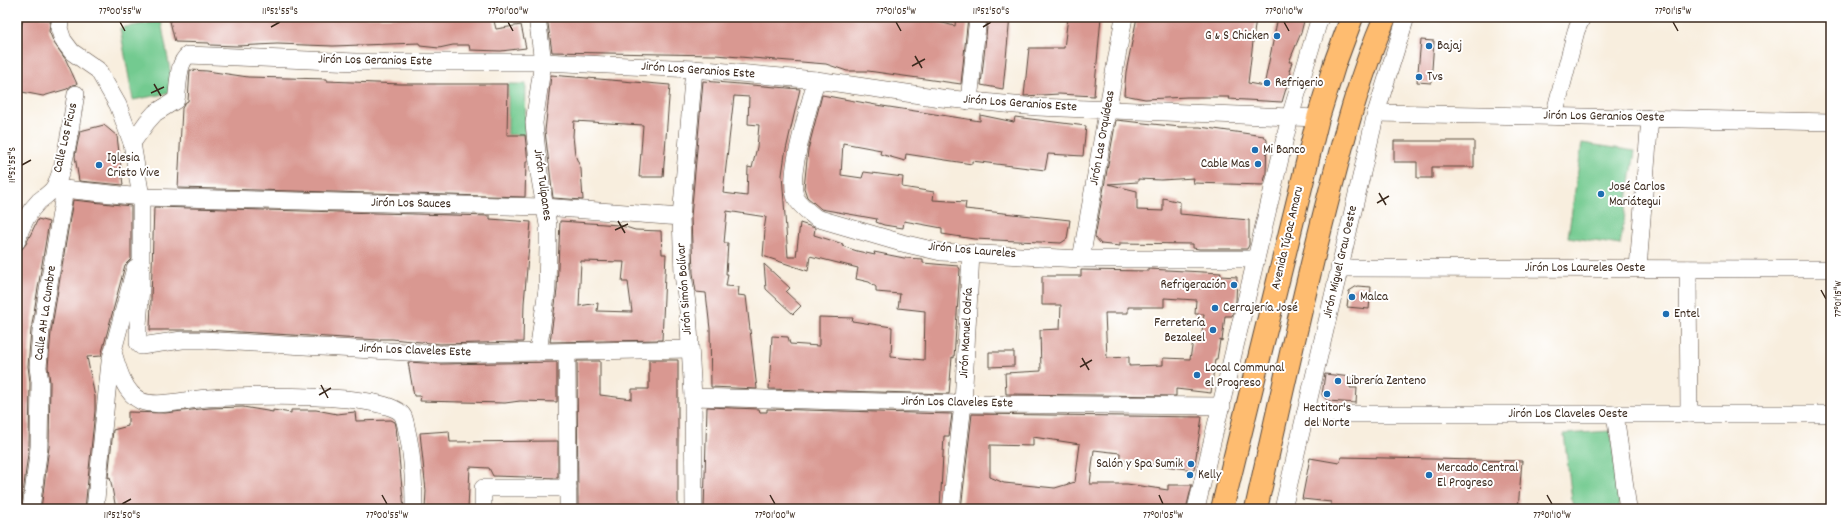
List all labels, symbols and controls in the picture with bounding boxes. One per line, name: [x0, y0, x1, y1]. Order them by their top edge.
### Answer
text: 77°00'55"W: [99, 5, 141, 19]
text: 11°52'55"S: [262, 5, 298, 19]
text: 77°01'00"W: [488, 5, 529, 19]
text: 77°01'05"W: [876, 5, 916, 19]
text: 11°52'50"S: [973, 5, 1009, 19]
text: 77°01'10"W: [1265, 5, 1303, 19]
text: 77°01'15"W: [1655, 5, 1692, 19]
place label: G & S Chicken: [1205, 27, 1269, 46]
marker: G & S Chicken: [1272, 31, 1282, 41]
place label: Bajaj: [1437, 37, 1462, 56]
marker: Bajaj: [1424, 41, 1434, 51]
street label: Jirón Los Geranios Este: [318, 51, 432, 71]
street label: Jirón Los Geranios Este: [640, 58, 756, 84]
place label: Tvs: [1427, 68, 1443, 87]
marker: Tvs: [1414, 72, 1424, 82]
place label: Refrigerio: [1275, 74, 1323, 93]
marker: Refrigerio: [1262, 78, 1272, 88]
street label: Jirón Las Orquídeas: [1085, 89, 1121, 187]
street label: Jirón Los Geranios Este: [962, 91, 1078, 117]
street label: Calle Los Ficus: [49, 101, 83, 175]
street label: Jirón Los Geranios Oeste: [1543, 106, 1665, 128]
place label: Mi Banco: [1263, 141, 1305, 160]
marker: Mi Banco: [1250, 145, 1260, 155]
text: 11°52'55"S: [6, 147, 20, 183]
street label: Jirón Tulipanes: [528, 148, 556, 222]
place label: Iglesia Cristo Vive: [107, 149, 160, 183]
place label: Cable Mas: [1201, 155, 1250, 174]
marker: Cable Mas: [1253, 159, 1263, 169]
marker: Iglesia Cristo Vive: [94, 160, 104, 170]
place label: José Carlos Mariátegui: [1609, 178, 1665, 212]
street label: Avenida Túpac Amaru: [1267, 184, 1309, 292]
marker: José Carlos Mariátegui: [1596, 189, 1606, 199]
street label: Jirón Los Sauces: [371, 194, 451, 214]
street label: Jirón Miguel Grau Oeste: [1319, 204, 1363, 320]
street label: Jirón Los Laureles: [927, 238, 1017, 264]
street label: Jirón Simón Bolívar: [672, 242, 698, 336]
street label: Jirón Los Laureles Oeste: [1525, 259, 1645, 278]
street label: Calle AH La Cumbre: [30, 264, 62, 362]
place label: Refrigeración: [1160, 276, 1226, 295]
marker: Refrigeración: [1229, 280, 1239, 290]
text: 77°01'15"W: [1832, 280, 1846, 317]
street label: Jirón Manuel Odría: [955, 286, 979, 379]
place label: Malca: [1360, 288, 1389, 307]
marker: Malca: [1347, 292, 1357, 302]
place label: Cerrajería José: [1223, 299, 1298, 318]
marker: Cerrajería José: [1210, 303, 1220, 313]
place label: Entel: [1674, 305, 1700, 324]
marker: Entel: [1661, 309, 1671, 319]
place label: Ferretería Bezaleel: [1154, 314, 1206, 348]
marker: Ferretería Bezaleel: [1208, 325, 1218, 335]
street label: Jirón Los Claveles Este: [359, 340, 472, 362]
place label: Local Communal el Progreso: [1205, 359, 1284, 393]
marker: Local Communal el Progreso: [1192, 370, 1202, 380]
place label: Librería Zenteno: [1346, 372, 1426, 391]
marker: Librería Zenteno: [1333, 376, 1343, 386]
marker: Hectitor's del Norte: [1322, 389, 1332, 399]
street label: Jirón Los Claveles Este: [901, 393, 1014, 413]
place label: Hectitor's del Norte: [1303, 399, 1351, 433]
street label: Jirón Los Claveles Oeste: [1508, 405, 1628, 424]
place label: Salón y Spa Sumik: [1096, 455, 1183, 474]
marker: Salón y Spa Sumik: [1186, 459, 1196, 469]
place label: Mercado Central El Progreso: [1437, 459, 1518, 493]
place label: Kelly: [1198, 466, 1222, 485]
marker: Kelly: [1185, 470, 1195, 480]
marker: Mercado Central El Progreso: [1424, 470, 1434, 480]
text: 11°52'50"S: [104, 509, 140, 523]
text: 77°00'55"W: [366, 509, 408, 523]
text: 77°01'00"W: [755, 509, 796, 523]
text: 77°01'05"W: [1143, 509, 1183, 523]
text: 77°01'10"W: [1533, 509, 1571, 523]

